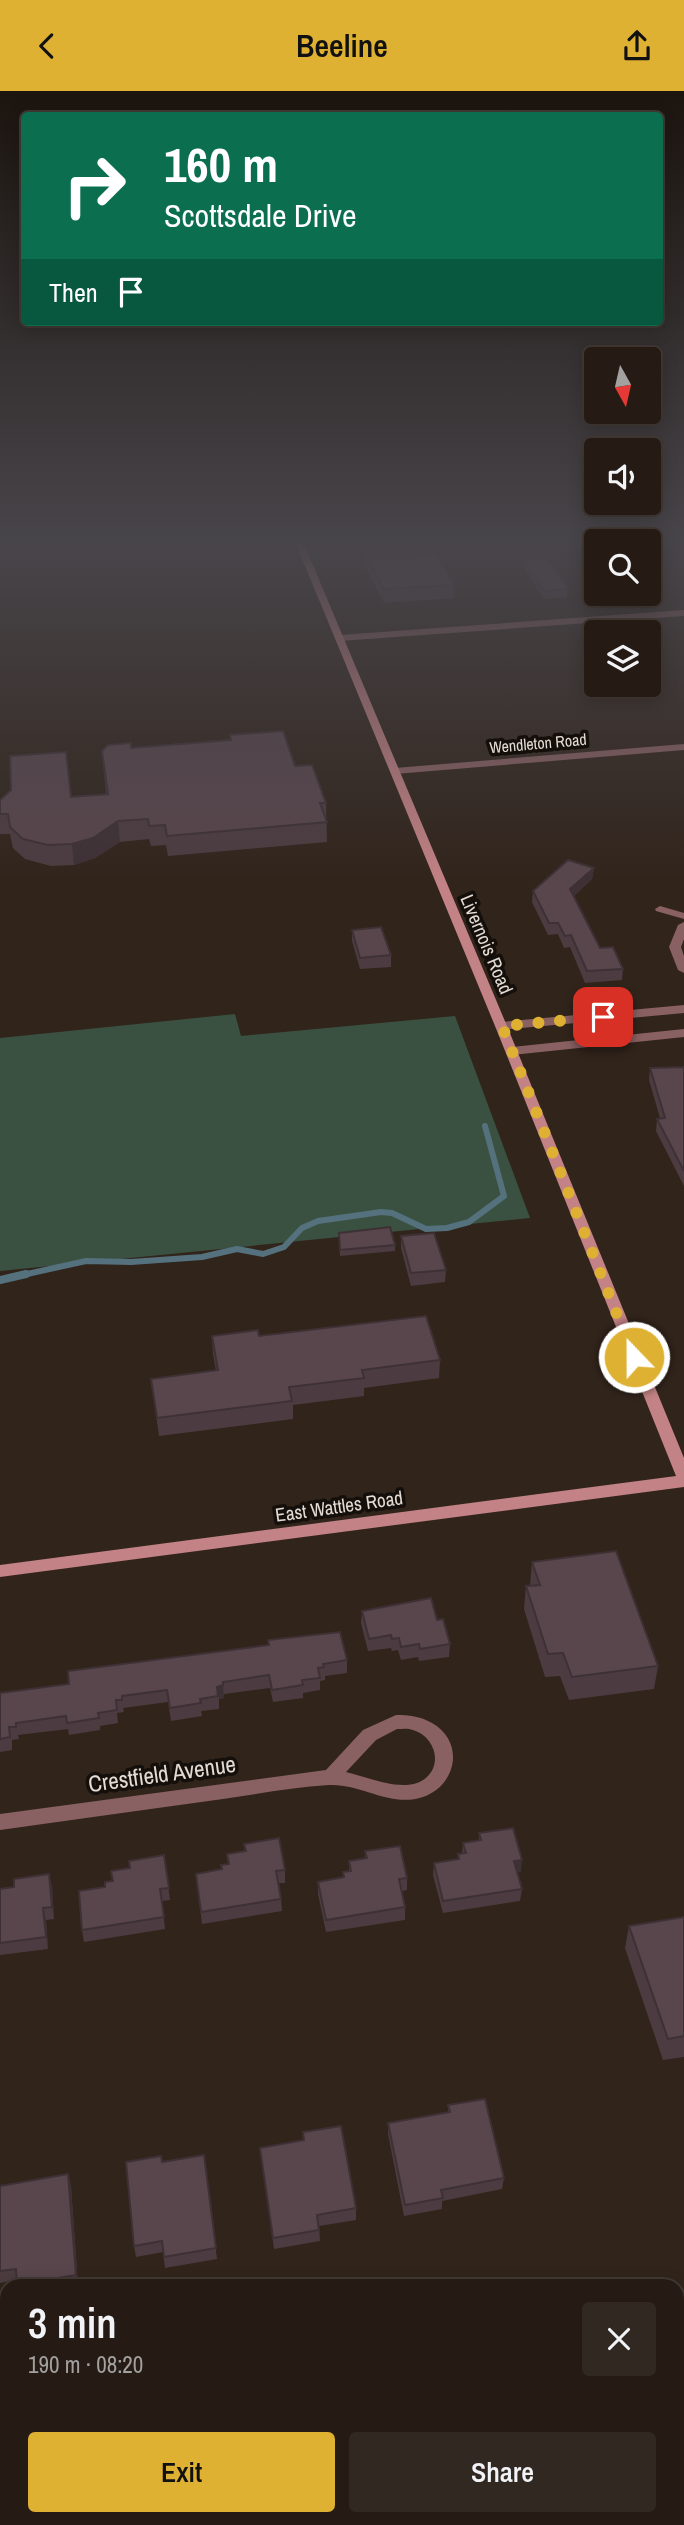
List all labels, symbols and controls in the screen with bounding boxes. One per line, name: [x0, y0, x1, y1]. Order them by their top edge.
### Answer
text: Beeline: [296, 24, 388, 67]
icon: back: [28, 27, 66, 65]
icon: share: [618, 27, 656, 65]
text: 160 m: [164, 131, 278, 197]
icon: right: [49, 140, 140, 231]
text: Scottsdale Drive: [164, 194, 357, 237]
icon: arrive: [112, 273, 150, 311]
text: Then: [49, 275, 98, 310]
north arrow: [584, 347, 662, 423]
map controls: [584, 347, 661, 697]
button: sound: [584, 438, 661, 515]
button: search: [584, 529, 661, 606]
button: layers: [584, 620, 661, 697]
street label: Wendleton Road: [488, 728, 588, 758]
street label: Livernois Road: [454, 890, 520, 998]
pin: [573, 987, 633, 1047]
icon: arrive: [584, 998, 622, 1036]
position arrow: [597, 1320, 671, 1394]
street label: East Wattles Road: [274, 1484, 404, 1528]
street label: Crestfield Avenue: [86, 1748, 238, 1799]
text: 3 min: [28, 2295, 117, 2351]
button: close: [582, 2302, 656, 2376]
text: 190 m · 08:20: [28, 2349, 143, 2380]
button: Exit: [28, 2432, 335, 2512]
button: Share: [349, 2432, 656, 2512]

